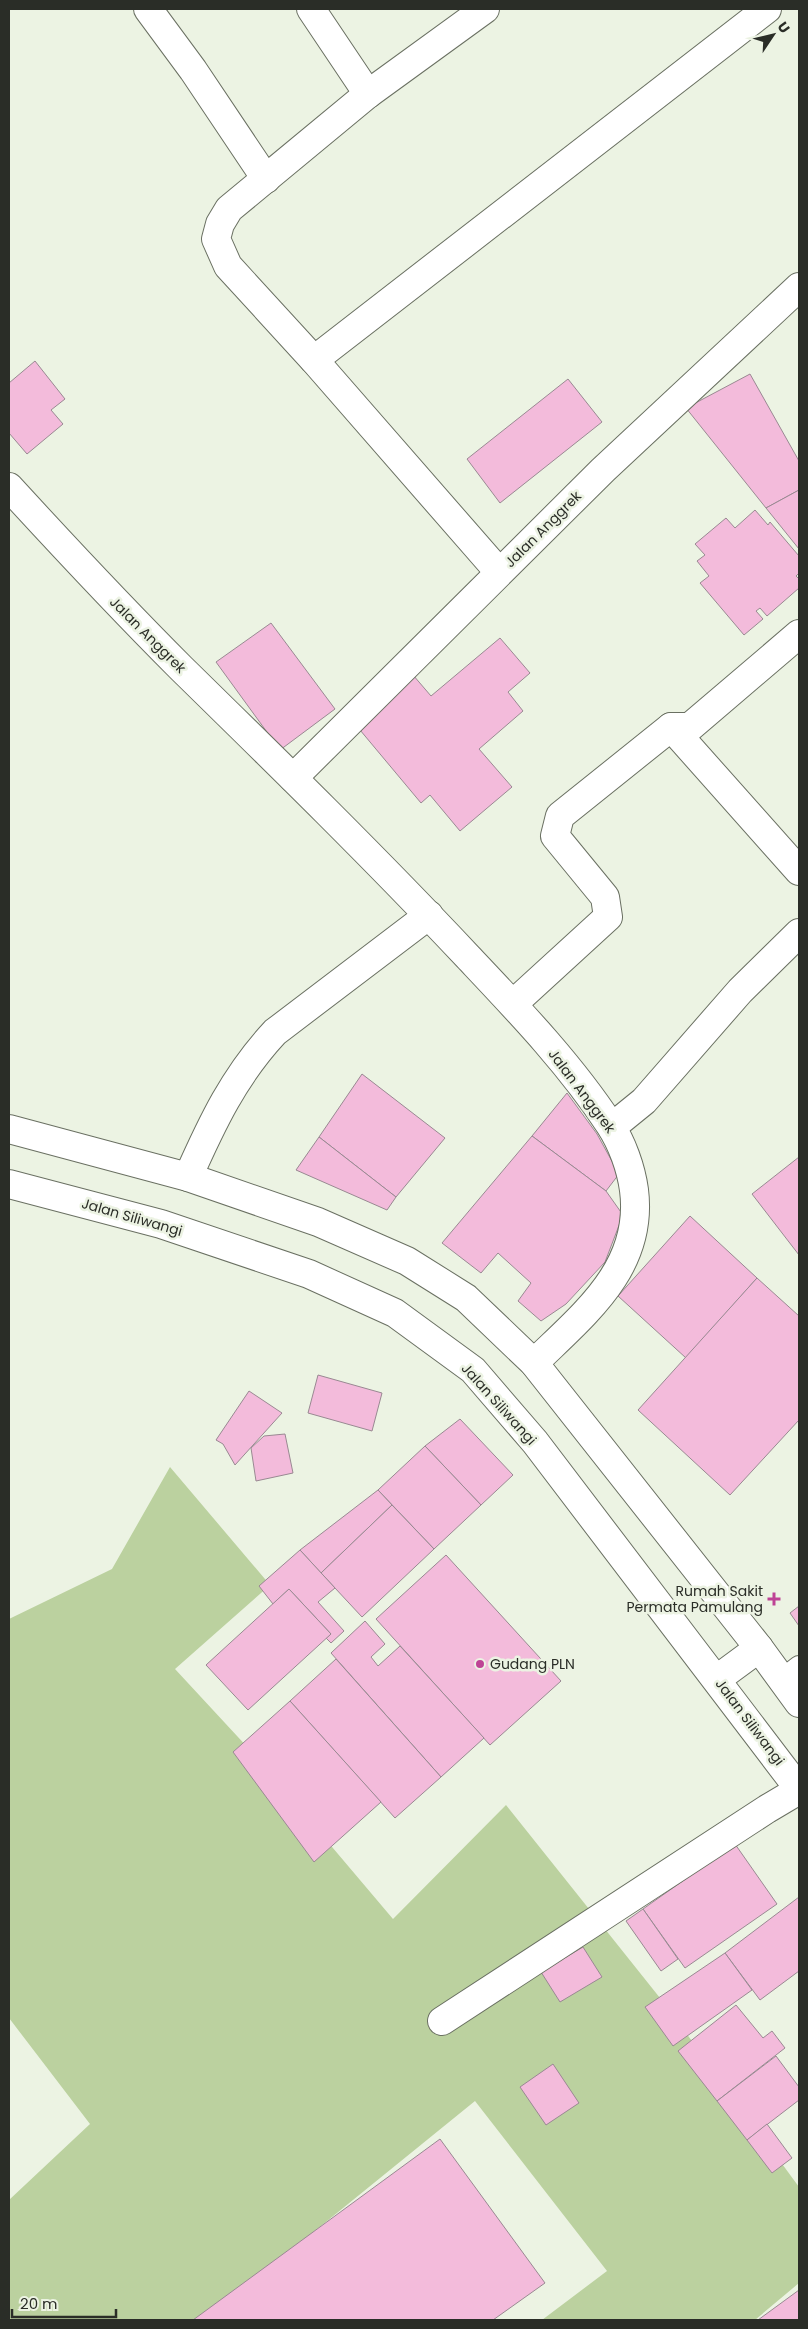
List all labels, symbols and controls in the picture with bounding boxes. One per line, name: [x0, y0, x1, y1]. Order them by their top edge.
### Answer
north arrow: [748, 10, 798, 60]
text: U: [773, 18, 795, 37]
street label: Jalan Anggrek: [500, 486, 586, 572]
street label: Jalan Anggrek: [105, 592, 191, 678]
street label: Jalan Anggrek: [544, 1045, 621, 1138]
street label: Jalan Siliwangi: [79, 1193, 185, 1241]
street label: Jalan Siliwangi: [457, 1359, 541, 1449]
place label: Rumah Sakit Permata Pamulang: [627, 1581, 763, 1617]
marker: Rumah Sakit Permata Pamulang: [767, 1592, 781, 1606]
place label: Gudang PLN: [490, 1654, 575, 1674]
marker: Gudang PLN: [474, 1658, 486, 1670]
street label: Jalan Siliwangi: [711, 1675, 789, 1769]
scale bar: [12, 2286, 116, 2318]
text: 20 m: [20, 2293, 58, 2314]

